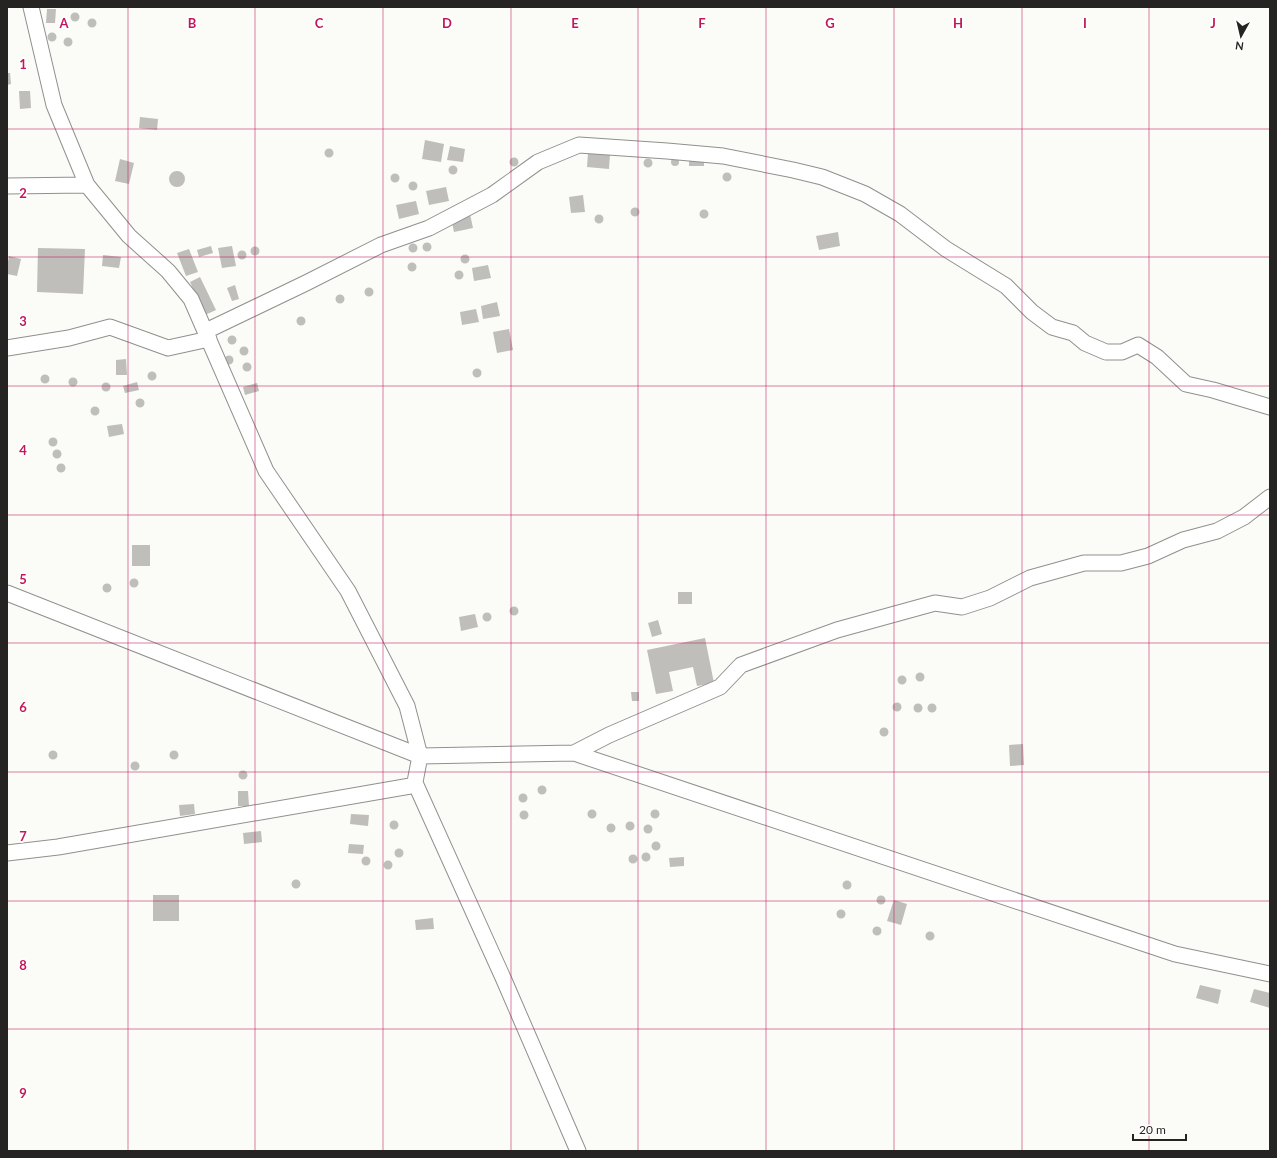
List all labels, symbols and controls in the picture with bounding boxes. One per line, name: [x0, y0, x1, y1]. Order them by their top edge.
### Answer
text: A: [58, 15, 69, 31]
text: B: [188, 15, 197, 31]
text: C: [315, 15, 324, 31]
text: D: [442, 15, 452, 31]
text: E: [571, 15, 579, 31]
text: F: [698, 15, 706, 31]
text: G: [825, 15, 835, 31]
text: H: [953, 15, 963, 31]
text: I: [1083, 15, 1087, 31]
text: J: [1210, 15, 1216, 31]
north arrow: [1221, 16, 1261, 56]
text: N: [1234, 39, 1245, 53]
text: 1: [19, 56, 27, 72]
text: 2: [19, 185, 27, 201]
text: 3: [19, 313, 27, 329]
text: 4: [19, 442, 27, 458]
text: 5: [19, 571, 27, 587]
text: 6: [19, 699, 27, 715]
text: 7: [19, 828, 27, 844]
text: 8: [19, 957, 27, 973]
text: 9: [19, 1085, 27, 1101]
scale bar: [1133, 1116, 1186, 1142]
text: 20 m: [1139, 1122, 1166, 1137]

